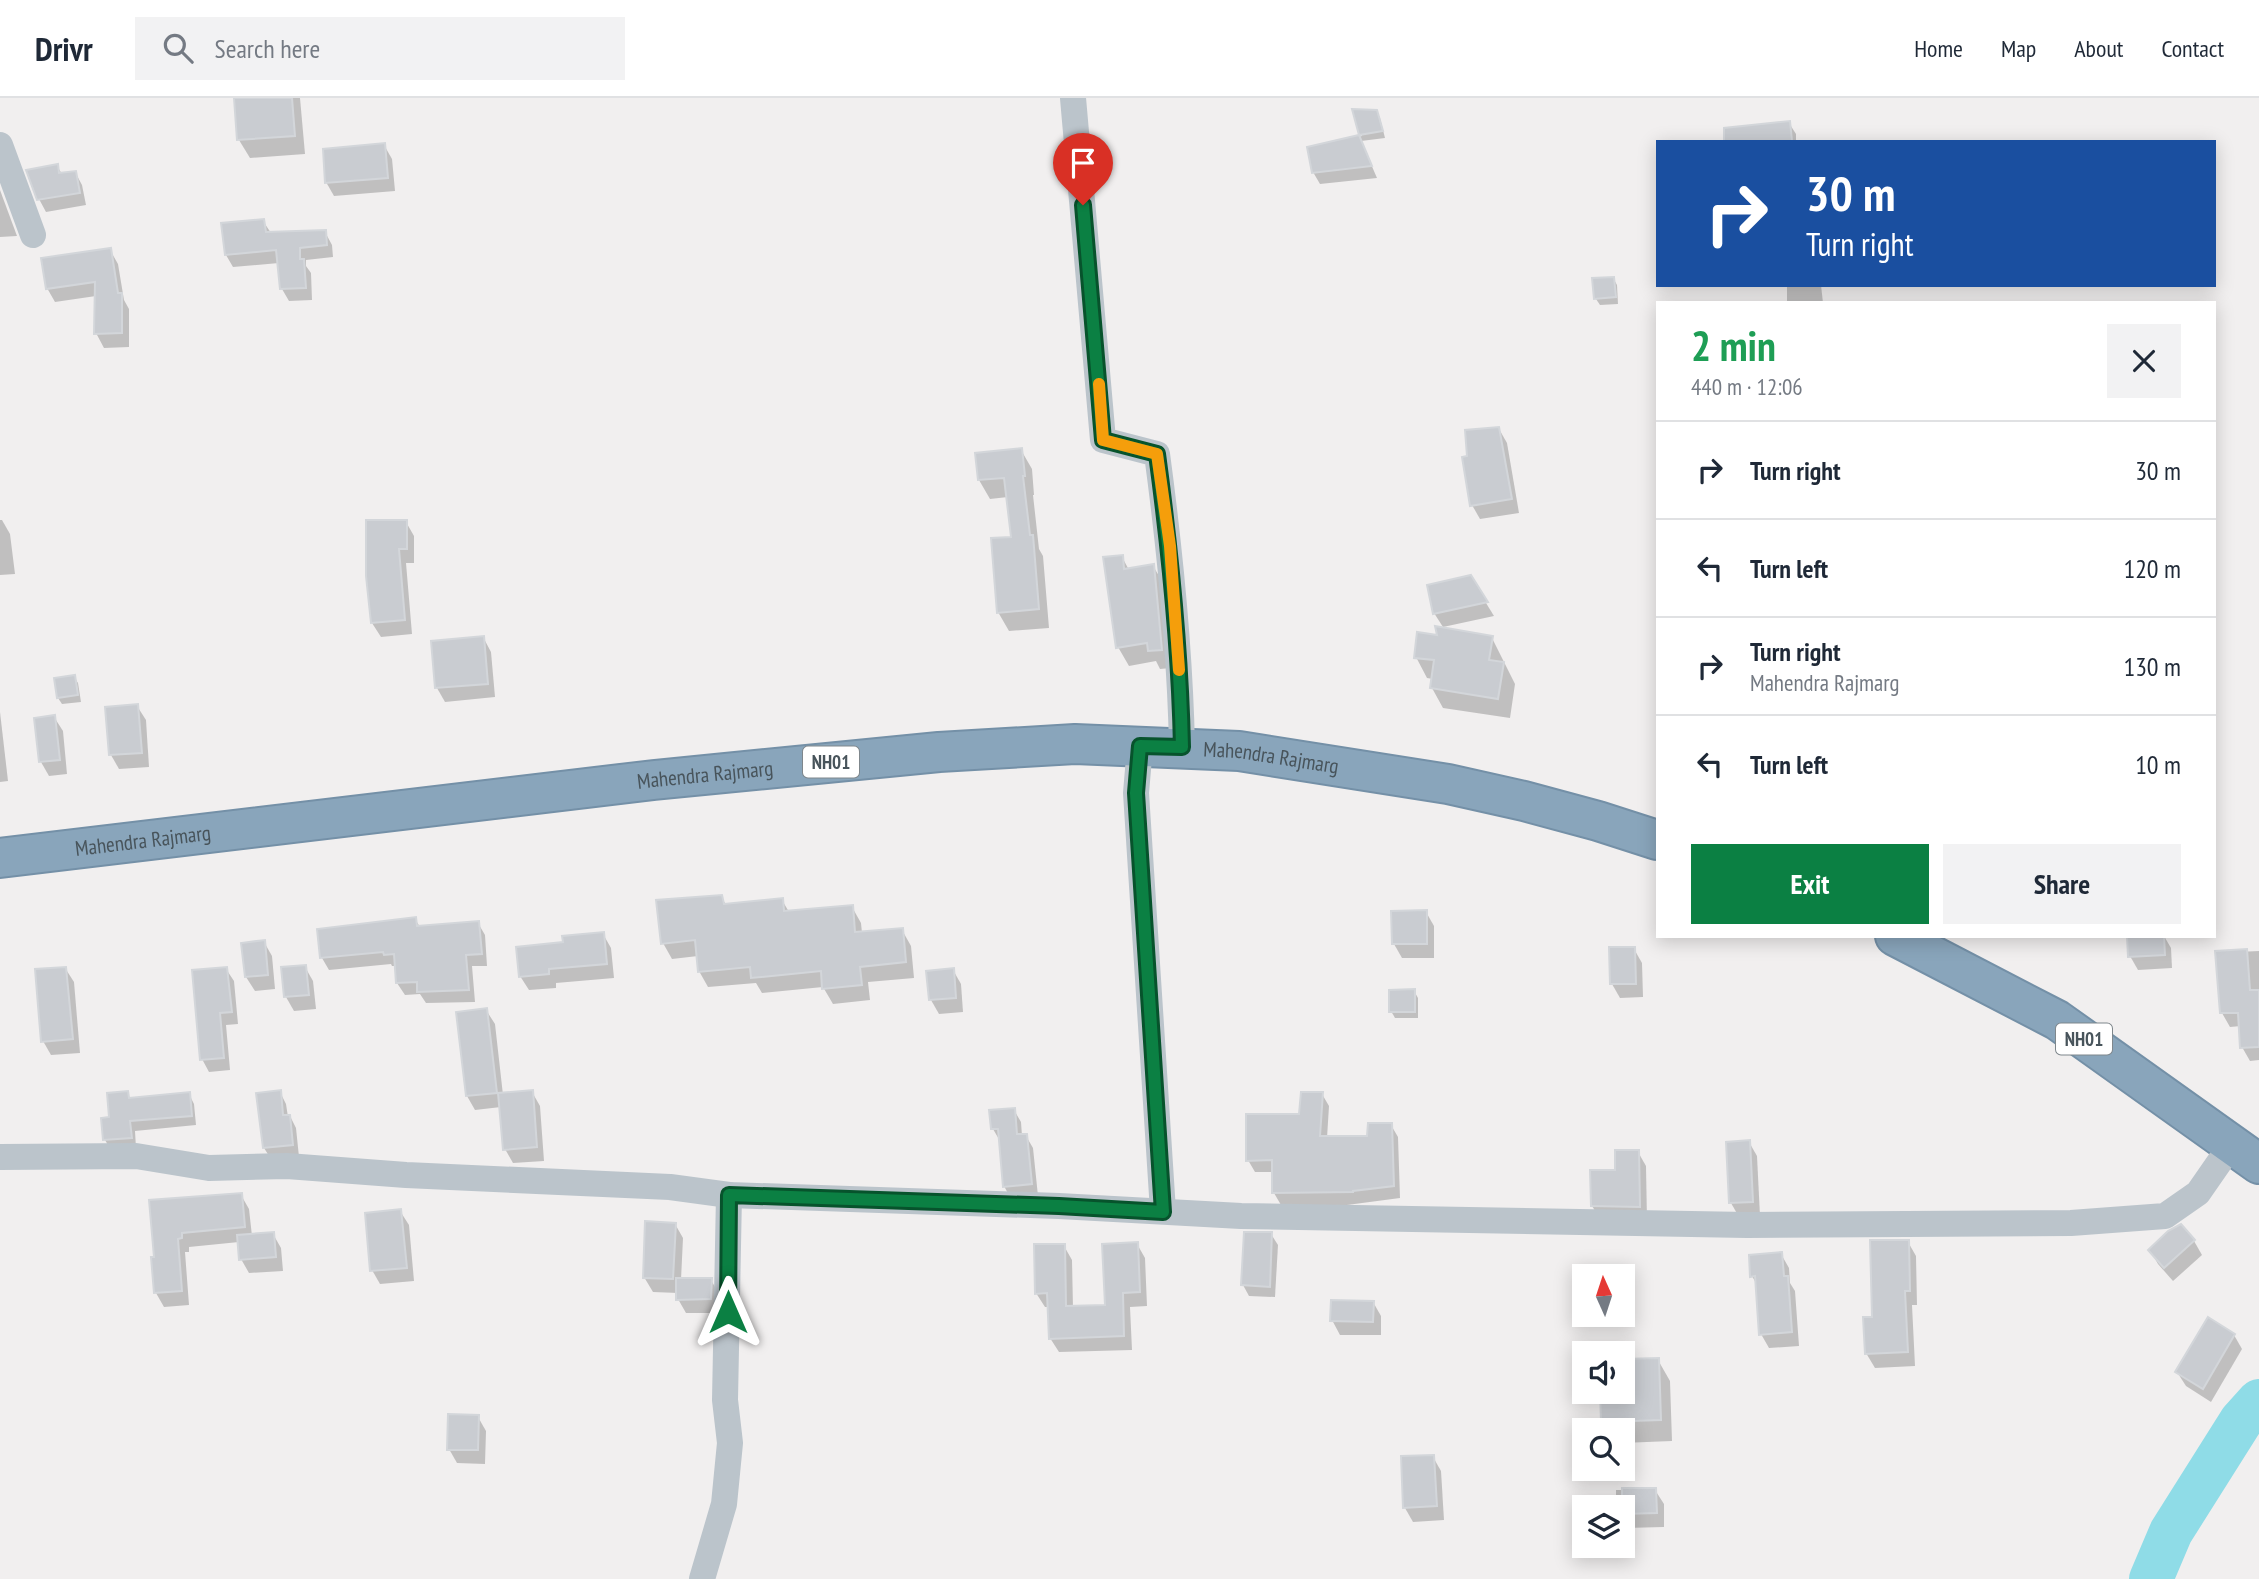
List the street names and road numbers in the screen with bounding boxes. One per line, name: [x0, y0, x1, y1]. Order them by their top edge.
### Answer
street label: Mahendra Rajmarg: [1203, 735, 1341, 780]
road number: NH01: [803, 747, 859, 778]
street label: Mahendra Rajmarg: [636, 754, 774, 795]
street label: Mahendra Rajmarg: [73, 819, 212, 862]
road number: NH01: [2056, 1023, 2112, 1054]

